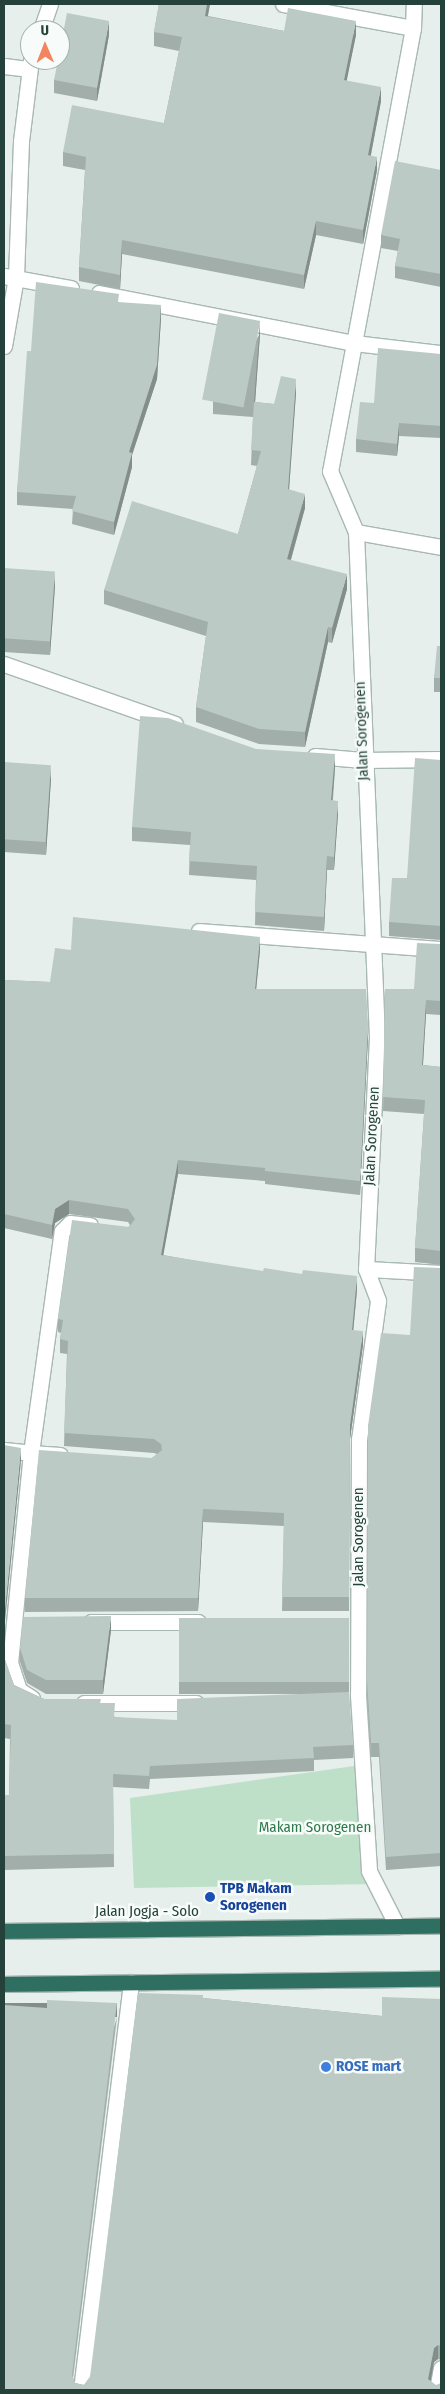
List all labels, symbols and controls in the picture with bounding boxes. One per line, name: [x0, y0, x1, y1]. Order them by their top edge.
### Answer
north arrow: [20, 20, 70, 70]
text: U: [40, 22, 49, 39]
street label: Jalan Sorogenen: [351, 681, 373, 781]
street label: Jalan Sorogenen: [360, 1086, 384, 1186]
street label: Jalan Sorogenen: [350, 1487, 368, 1587]
park label: Makam Sorogenen: [259, 1819, 371, 1837]
place label: TPB Makam Sorogenen: [220, 1879, 292, 1914]
marker: TPB Makam Sorogenen: [204, 1891, 216, 1903]
street label: Jalan Jogja - Solo: [95, 1903, 199, 1921]
place label: ROSE mart: [336, 2058, 401, 2076]
marker: ROSE mart: [320, 2061, 332, 2073]

